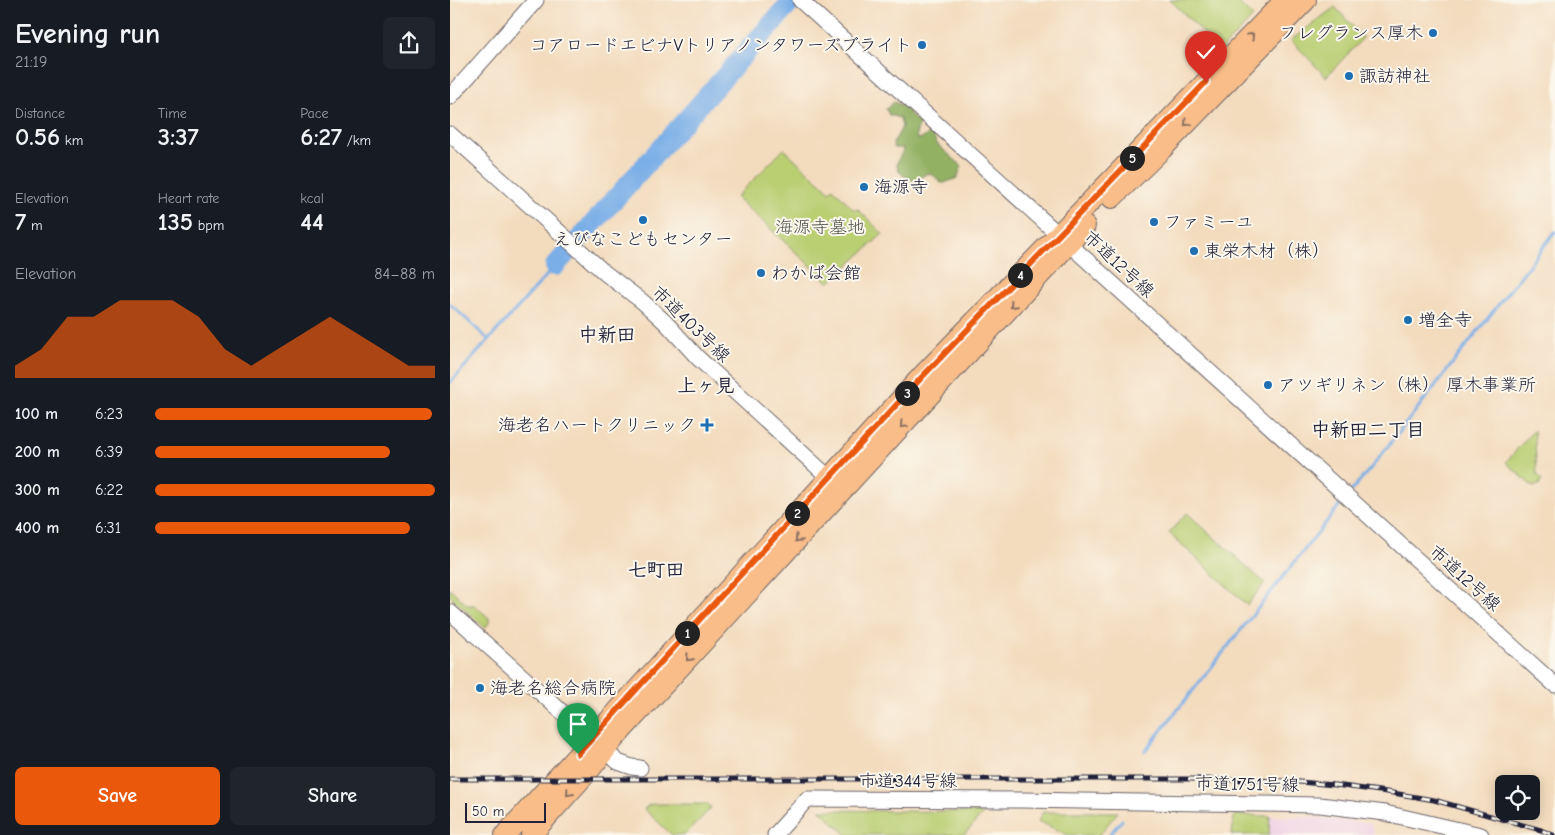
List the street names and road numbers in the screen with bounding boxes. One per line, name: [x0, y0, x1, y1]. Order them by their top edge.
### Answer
street label: 市道12号線: [1079, 226, 1158, 302]
street label: 市道403号線: [647, 282, 734, 367]
street label: 市道12号線: [1425, 541, 1505, 616]
street label: 市道344号線: [859, 771, 957, 792]
street label: 市道1751号線: [1195, 773, 1299, 796]

